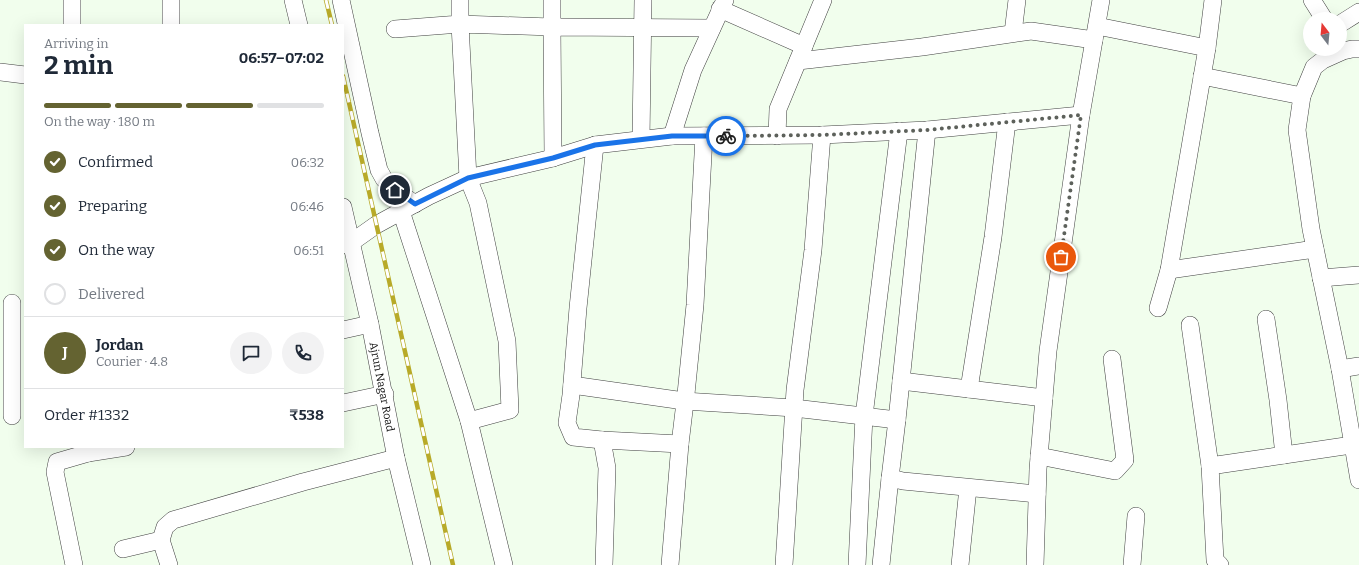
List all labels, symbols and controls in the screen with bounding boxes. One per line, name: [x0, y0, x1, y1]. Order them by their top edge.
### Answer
north arrow: [1303, 12, 1347, 56]
map controls: [1303, 12, 1347, 56]
text: Arriving in: [44, 36, 109, 51]
text: 06:57–07:02: [239, 49, 324, 67]
text: 2 min: [44, 50, 113, 81]
text: On the way · 180 m: [44, 114, 155, 129]
courier: [706, 116, 746, 156]
icon: bike: [715, 125, 737, 147]
icon: check: [44, 151, 66, 173]
text: Confirmed: [78, 153, 153, 171]
text: 06:32: [291, 155, 324, 170]
pin: [378, 173, 412, 207]
icon: home: [384, 179, 406, 201]
icon: check: [44, 195, 66, 217]
text: Preparing: [78, 197, 147, 215]
text: 06:46: [290, 199, 324, 214]
icon: check: [44, 239, 66, 261]
pin: [1044, 240, 1078, 274]
text: On the way: [78, 241, 155, 259]
text: 06:51: [293, 243, 324, 258]
icon: bag: [1050, 246, 1072, 268]
text: Delivered: [78, 285, 145, 303]
button: chat: [230, 332, 272, 374]
button: phone: [282, 332, 324, 374]
text: Jordan: [96, 336, 143, 354]
street label: Ajrun Nagar Road: [367, 341, 397, 433]
text: J: [62, 344, 68, 362]
text: Courier · 4.8: [96, 354, 168, 369]
text: Order #1332: [44, 406, 129, 424]
text: ₹538: [289, 406, 324, 424]

